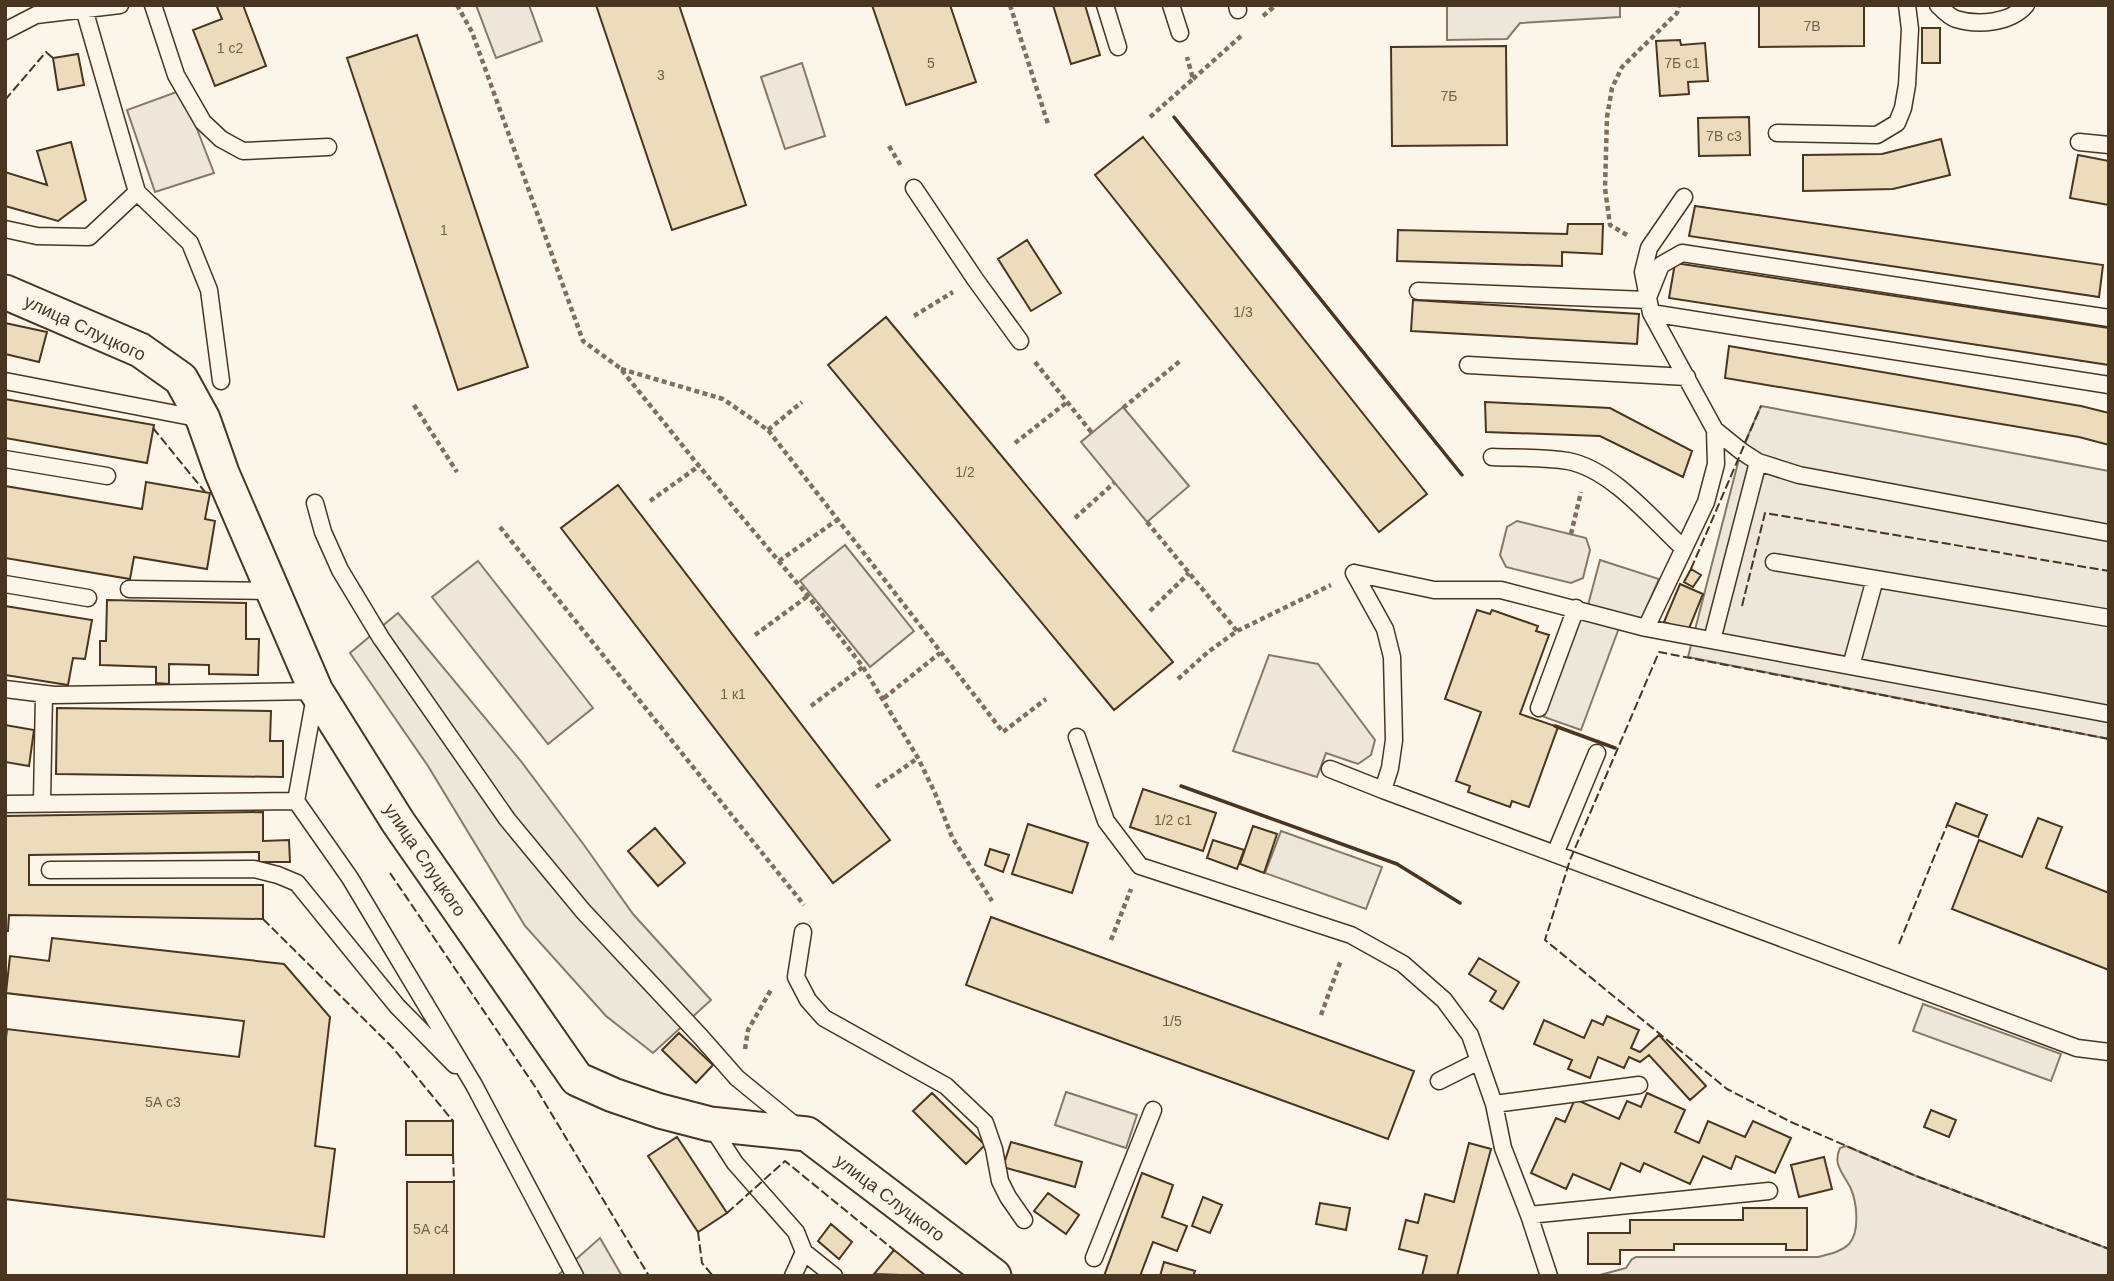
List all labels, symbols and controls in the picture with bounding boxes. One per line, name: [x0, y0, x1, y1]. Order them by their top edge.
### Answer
house number: 7В: [1803, 18, 1821, 34]
house number: 1 с2: [217, 40, 243, 56]
house number: 5: [927, 55, 935, 71]
house number: 7Б с1: [1664, 55, 1700, 71]
house number: 3: [657, 67, 665, 83]
house number: 7Б: [1441, 88, 1457, 104]
house number: 7В с3: [1706, 128, 1742, 144]
house number: 1: [440, 222, 448, 238]
street label: улица Слуцкого: [21, 291, 149, 365]
house number: 1/3: [1233, 304, 1253, 320]
house number: 1/2: [955, 464, 975, 480]
house number: 1 к1: [720, 686, 746, 702]
street label: улица Слуцкого: [380, 800, 470, 920]
house number: 1/2 с1: [1154, 812, 1192, 828]
house number: 1/5: [1162, 1013, 1182, 1029]
house number: 5А с3: [145, 1094, 181, 1110]
street label: улица Слуцкого: [831, 1150, 949, 1246]
house number: 5А с4: [413, 1221, 449, 1237]

